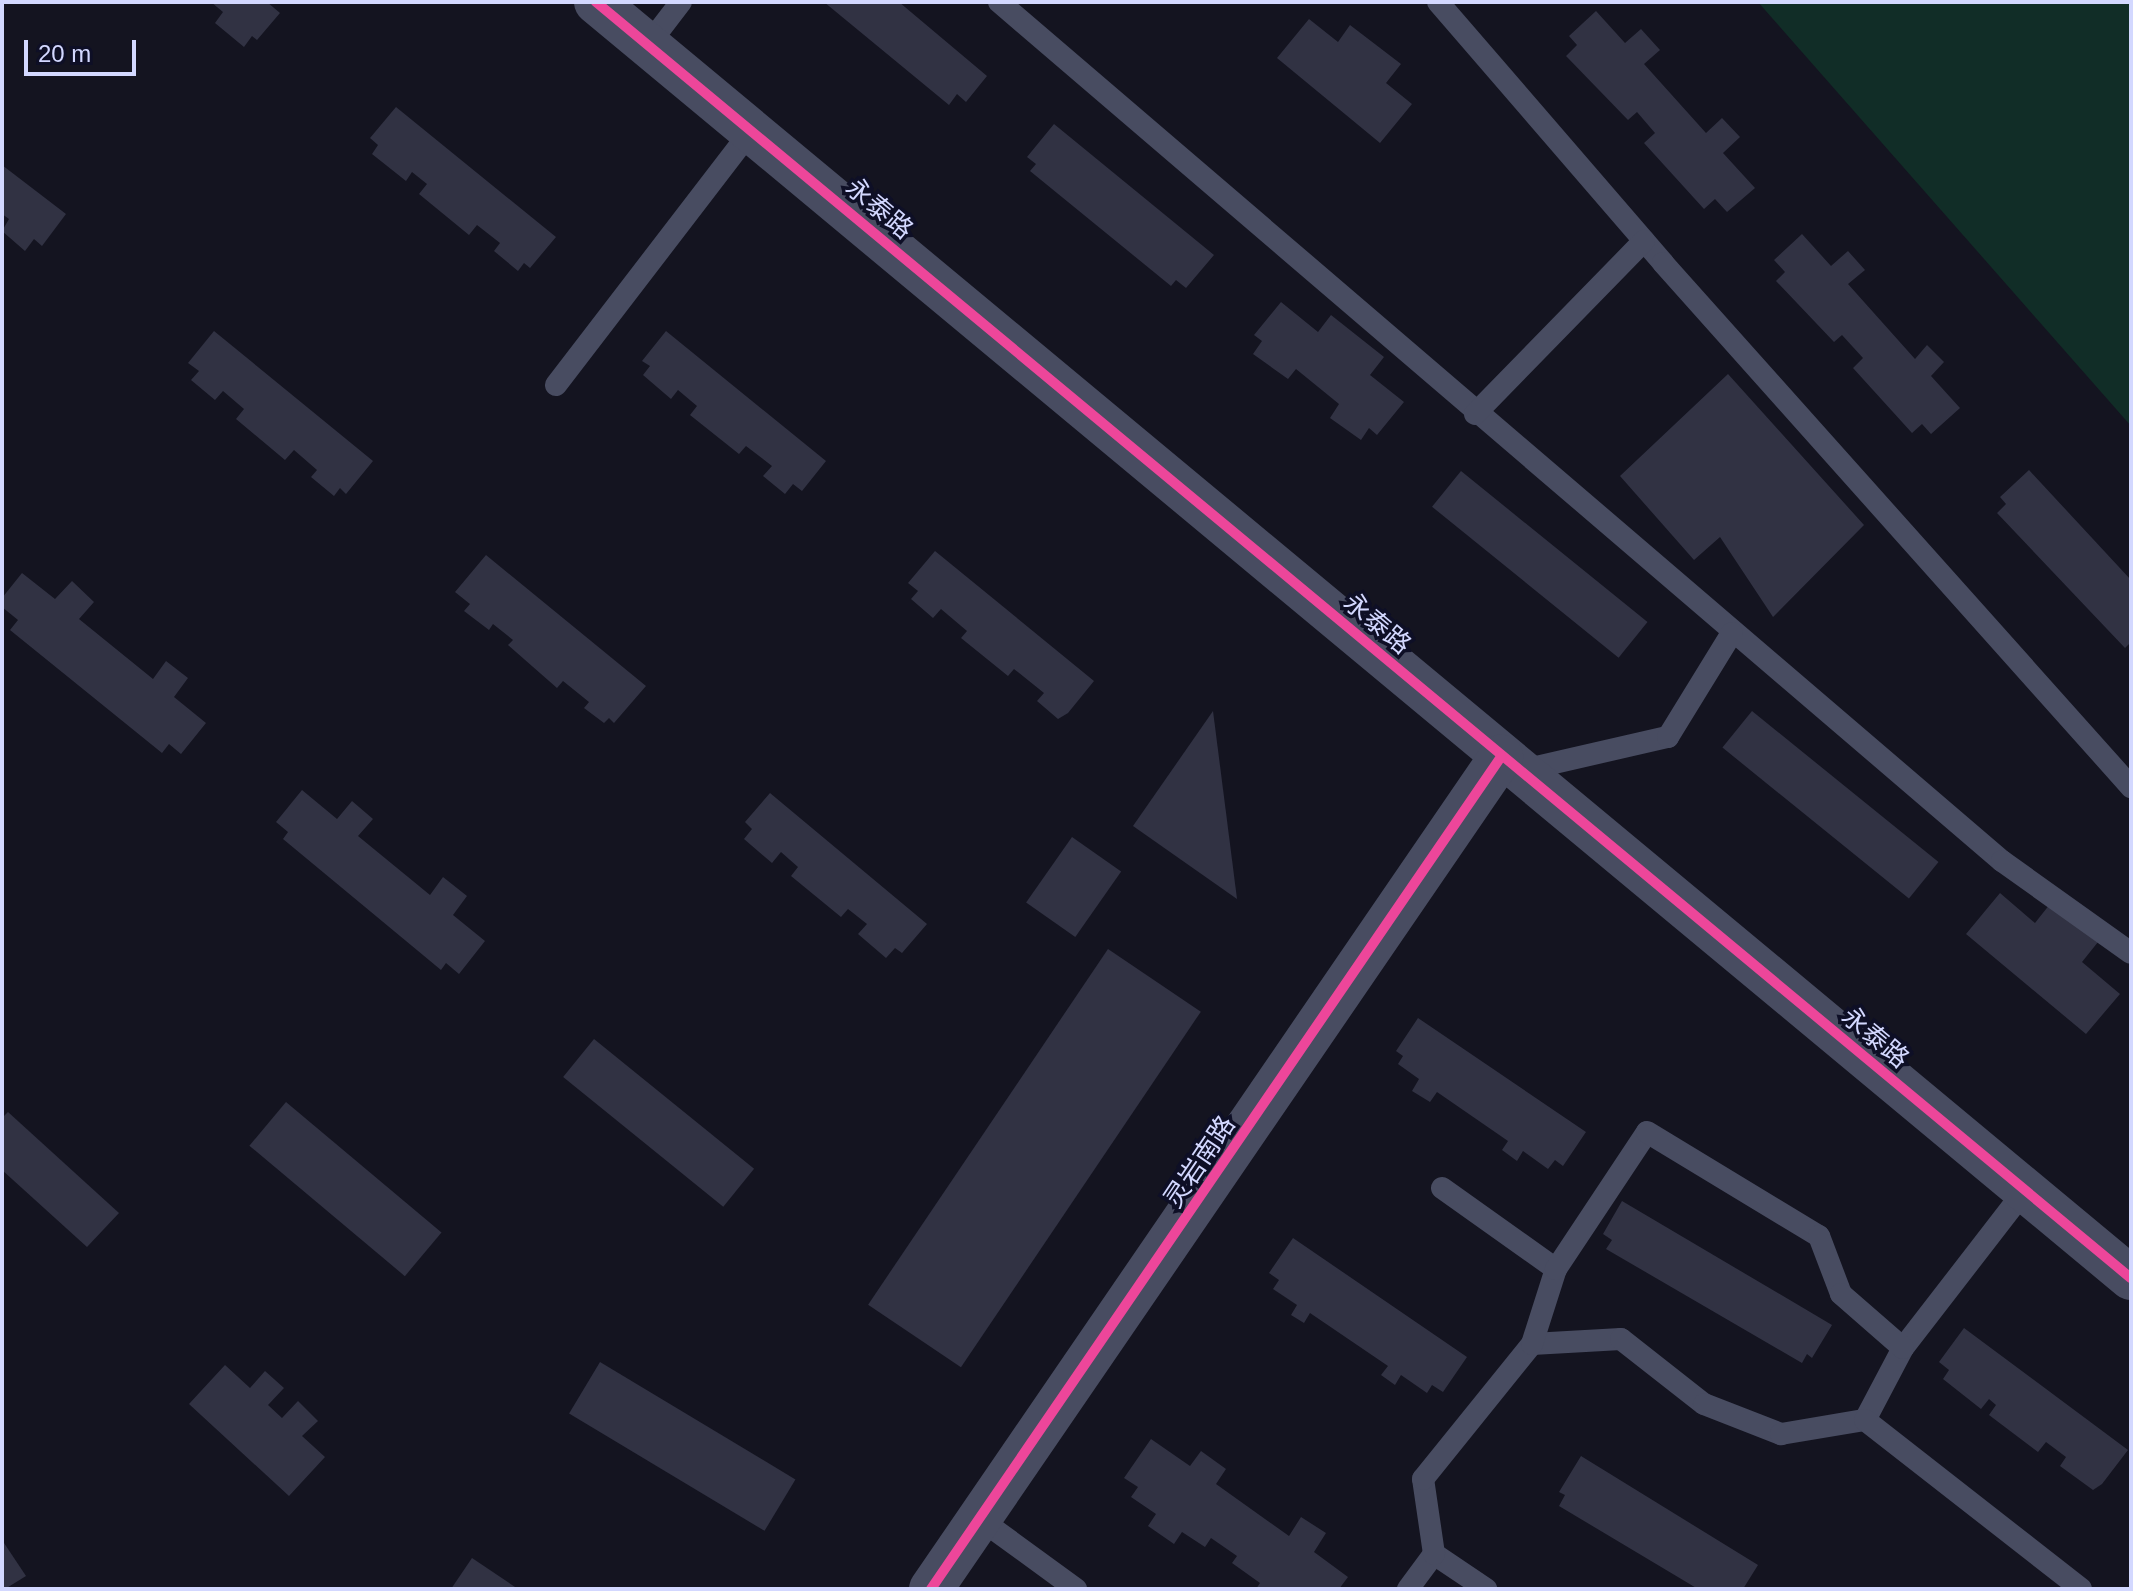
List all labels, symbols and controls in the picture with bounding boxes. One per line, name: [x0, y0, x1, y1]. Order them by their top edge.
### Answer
scale bar: [28, 24, 140, 74]
text: 20 m: [38, 40, 91, 67]
street label: 永泰路: [839, 172, 919, 246]
street label: 永泰路: [1337, 587, 1417, 661]
street label: 永泰路: [1835, 1001, 1915, 1075]
street label: 灵岩南路: [1158, 1110, 1242, 1214]

